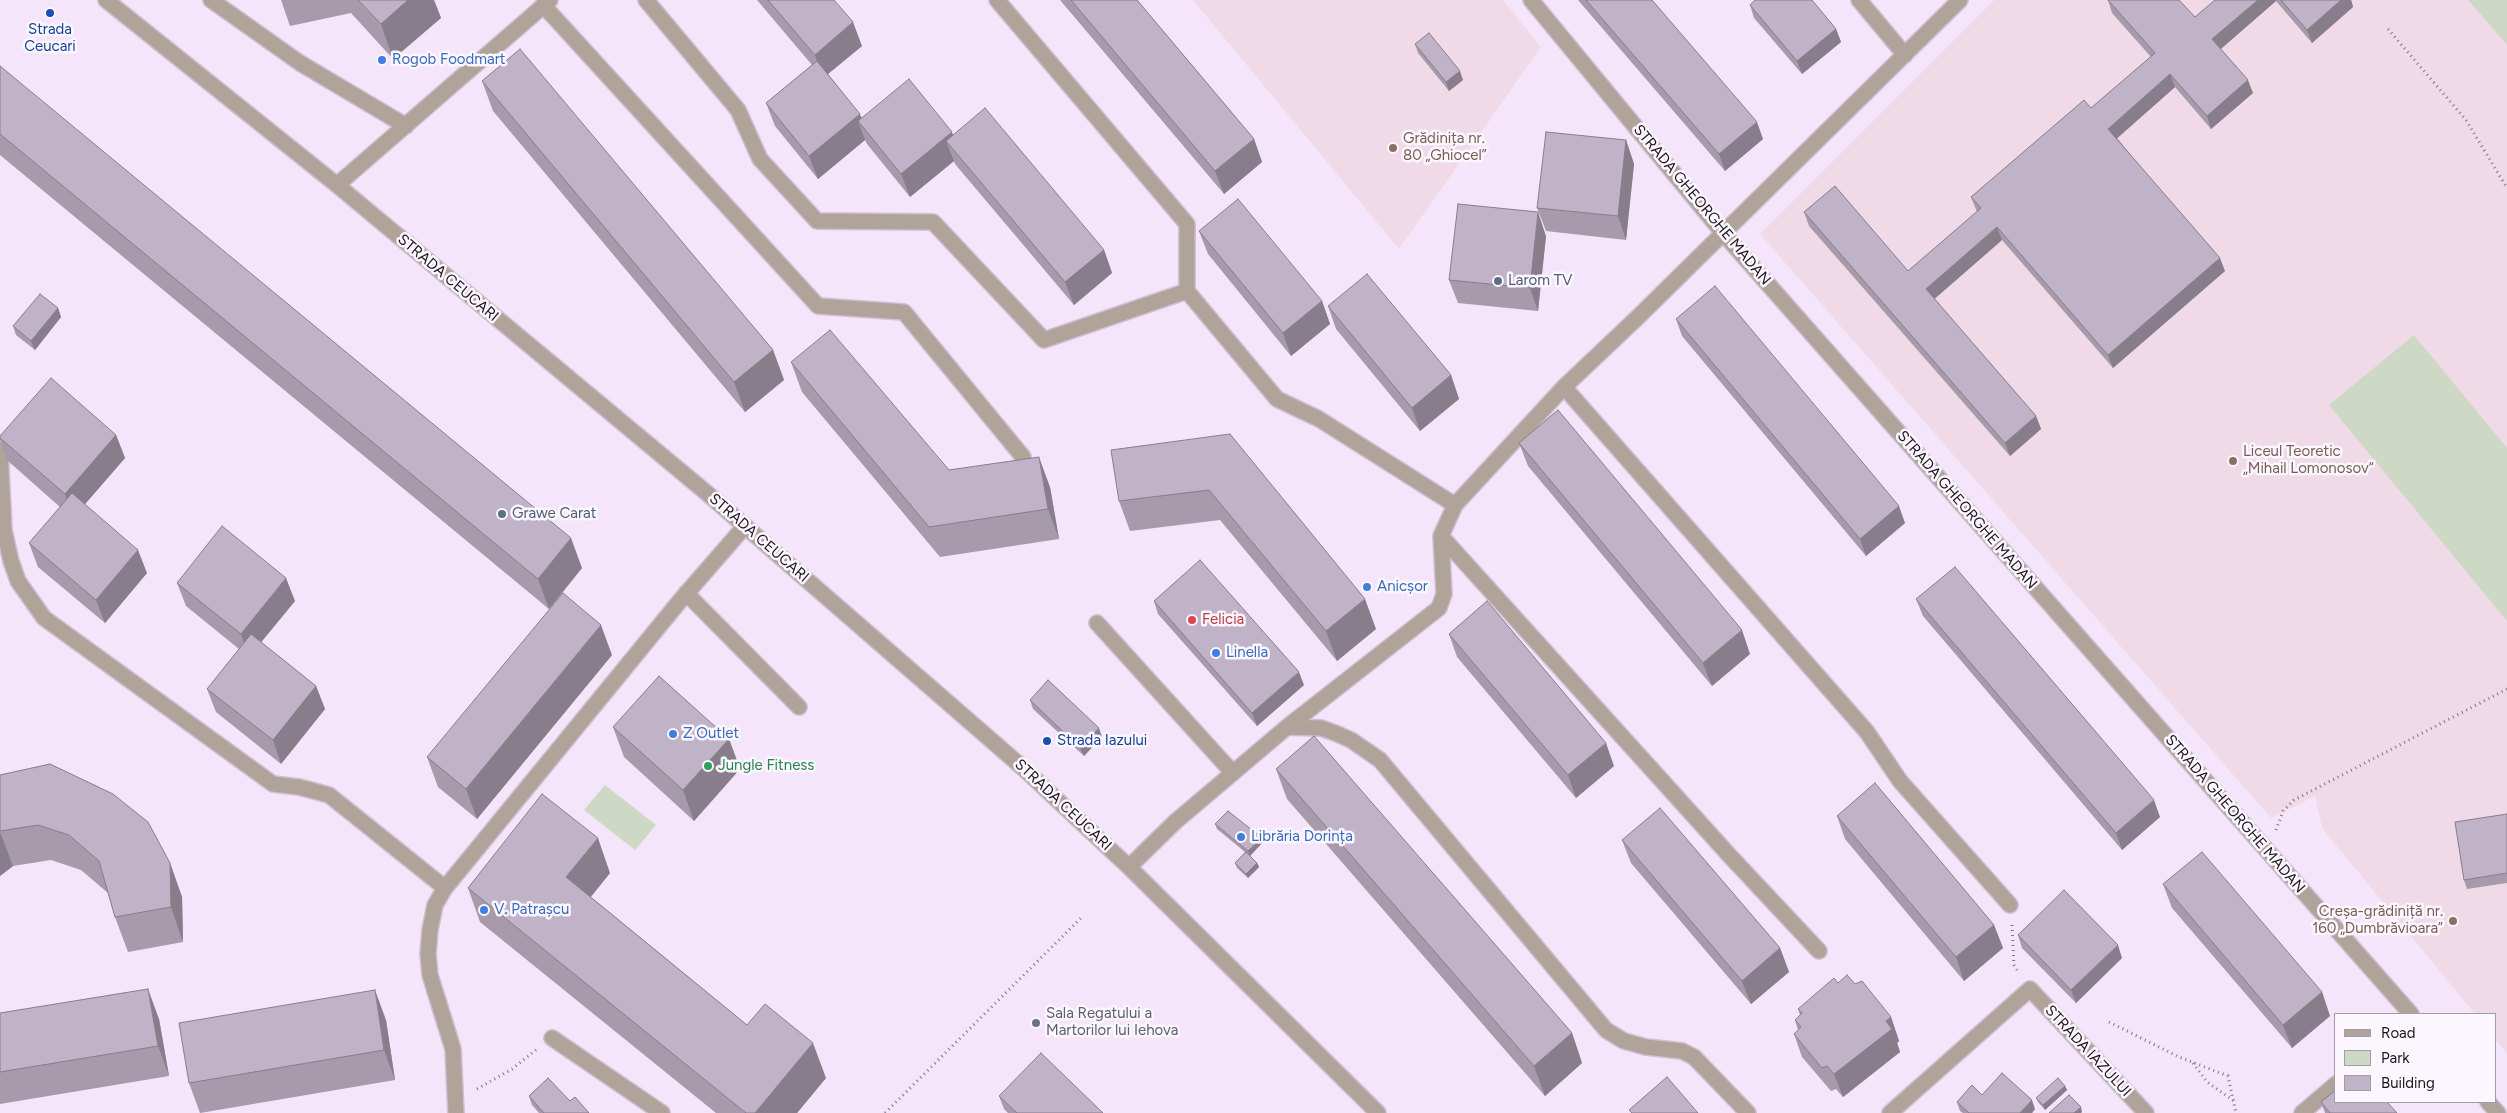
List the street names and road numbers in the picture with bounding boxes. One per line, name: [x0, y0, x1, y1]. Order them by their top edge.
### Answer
street label: STRADA GHEORGHE MADAN: [1630, 121, 1774, 289]
street label: STRADA CEUCARI: [394, 231, 502, 325]
street label: STRADA GHEORGHE MADAN: [1893, 427, 2041, 593]
street label: STRADA CEUCARI: [706, 490, 812, 586]
street label: STRADA GHEORGHE MADAN: [2161, 731, 2309, 897]
street label: STRADA CEUCARI: [1011, 755, 1115, 855]
street label: STRADA IAZULUI: [2041, 1002, 2135, 1100]

